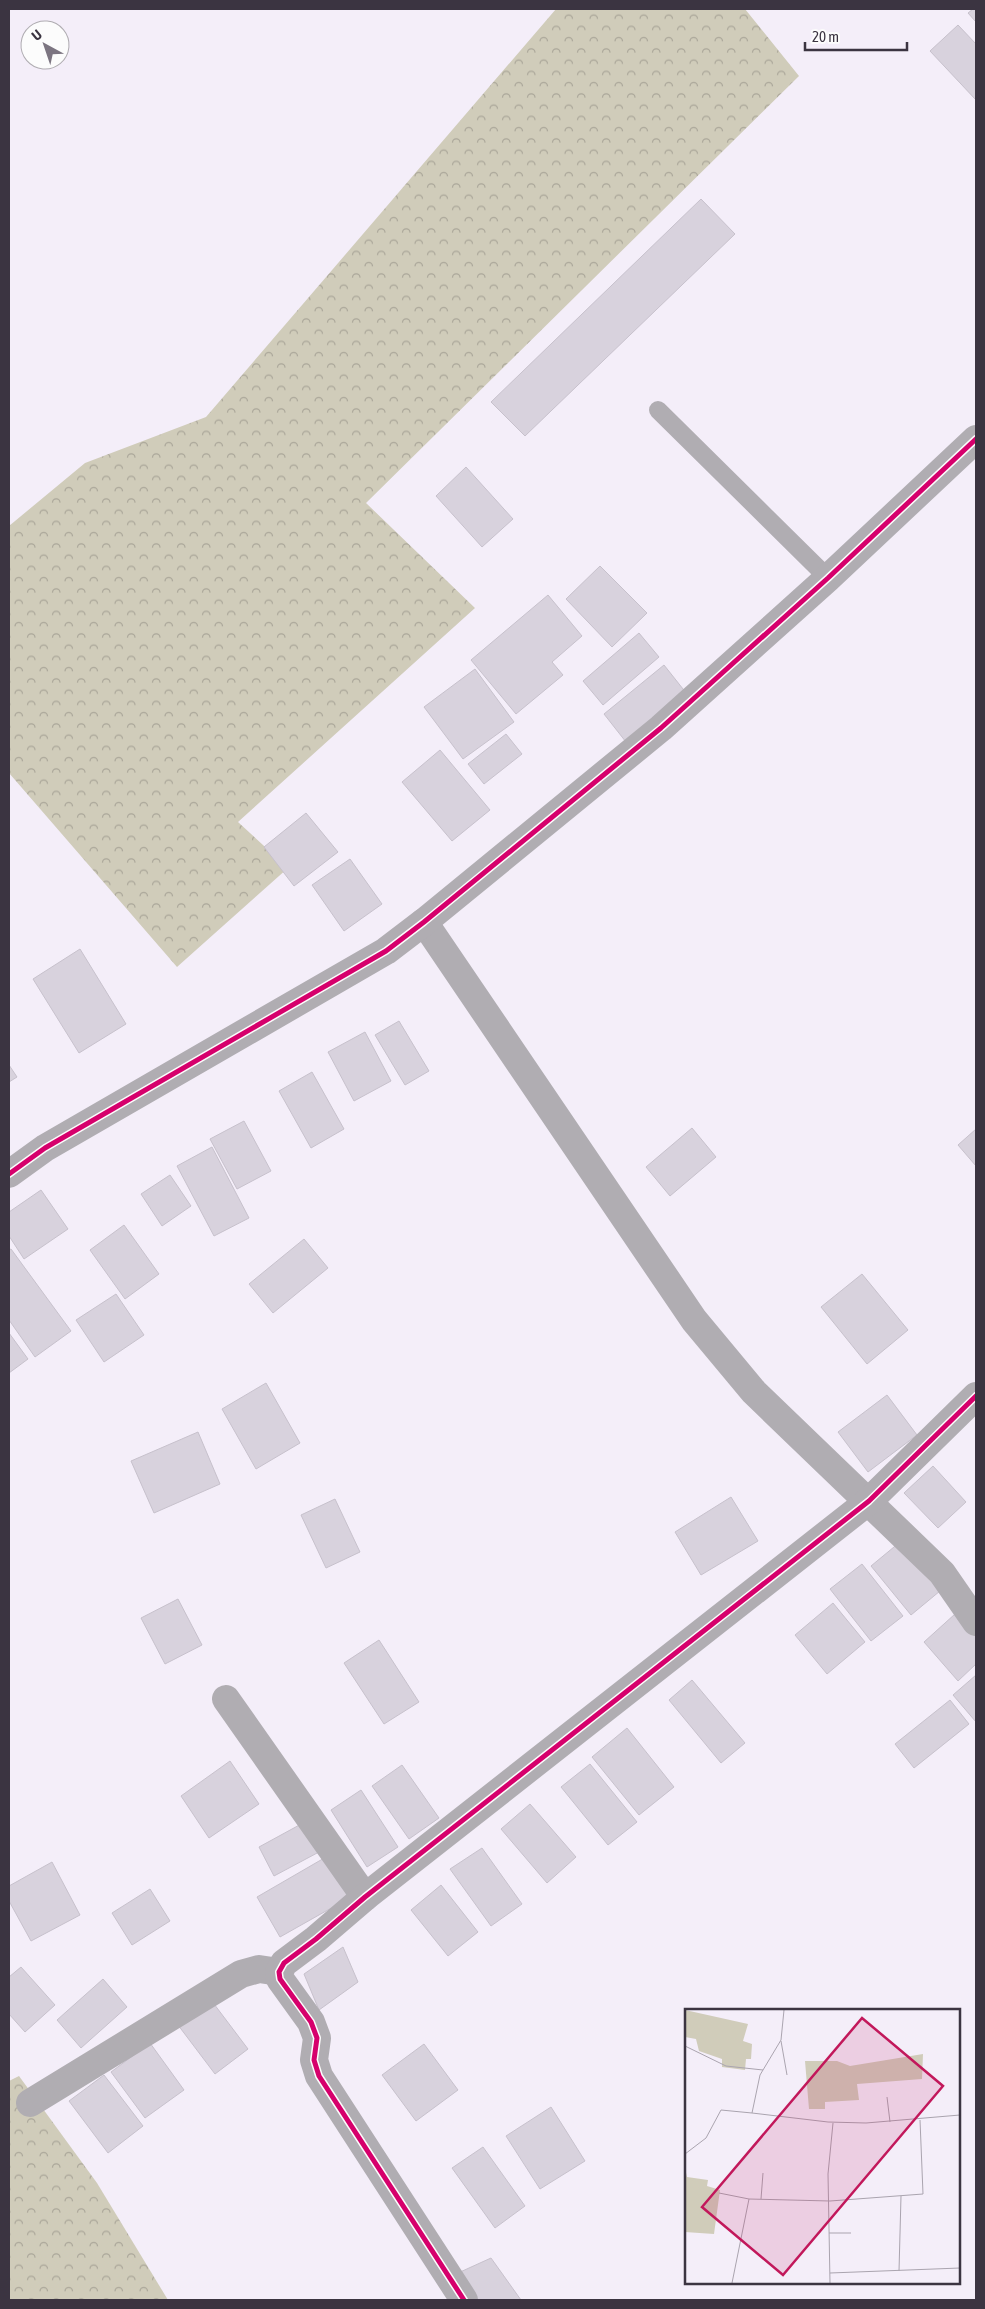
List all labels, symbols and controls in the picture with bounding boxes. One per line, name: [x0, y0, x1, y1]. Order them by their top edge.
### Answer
north arrow: [20, 20, 70, 70]
scale bar: [805, 20, 908, 52]
text: U: [28, 26, 45, 44]
text: 20 m: [812, 28, 839, 45]
inset map: [685, 2009, 960, 2284]

